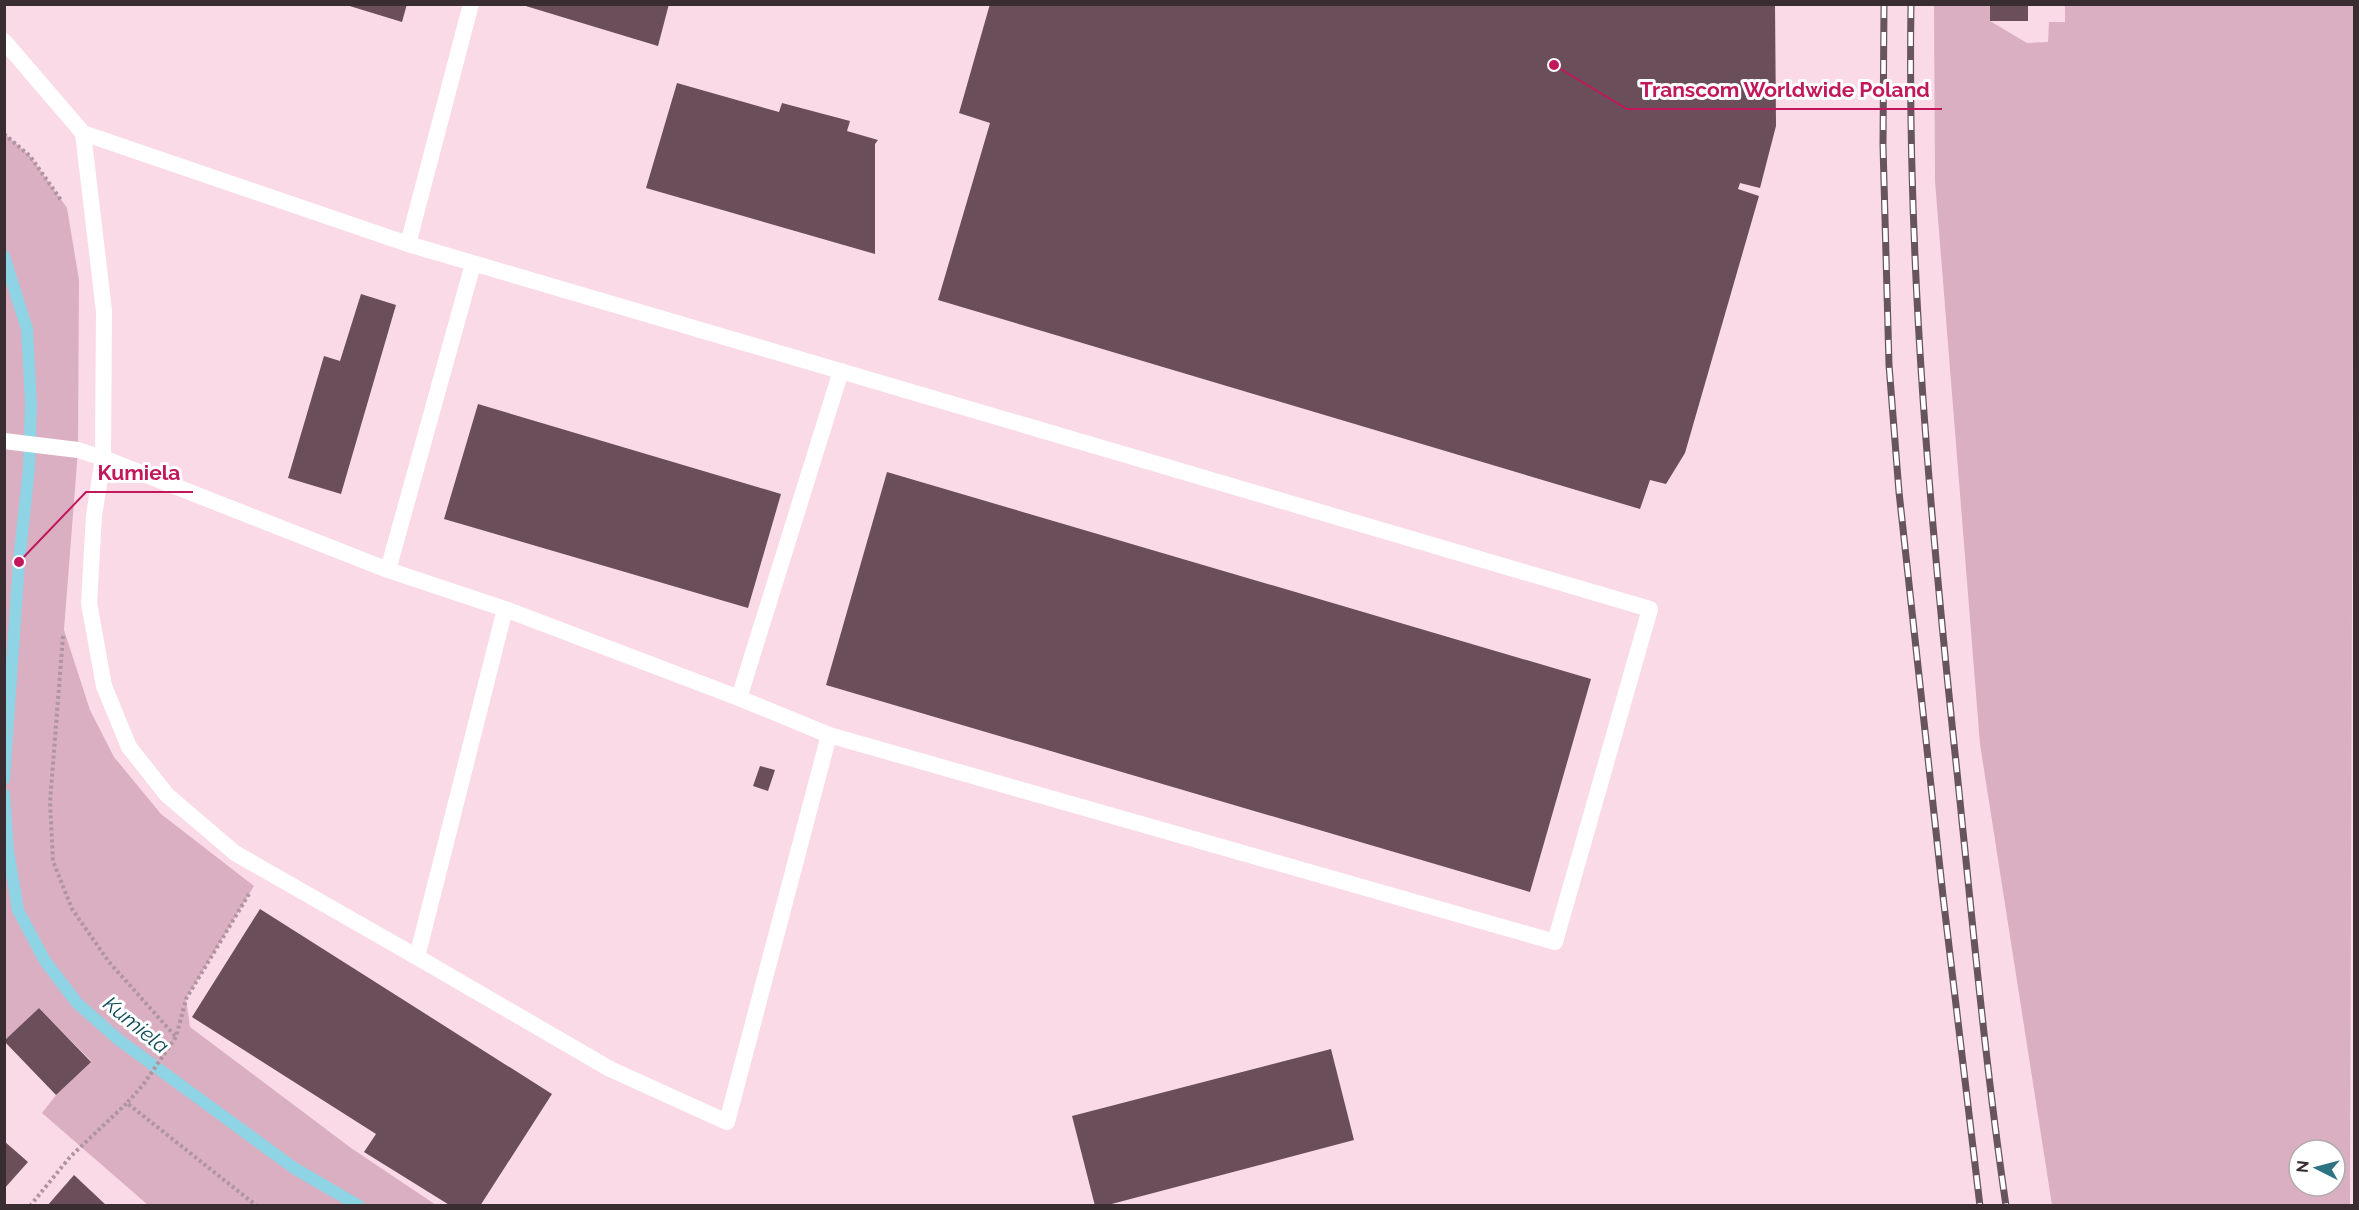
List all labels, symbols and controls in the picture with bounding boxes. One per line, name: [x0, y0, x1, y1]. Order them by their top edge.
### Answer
callout: Transcom Worldwide Poland: [1627, 70, 1942, 109]
text: Transcom Worldwide Poland: [1640, 77, 1930, 102]
callout: Kumiela: [86, 453, 193, 492]
text: Kumiela: [98, 460, 180, 485]
water label: Kumiela: [99, 991, 174, 1058]
north arrow: [2287, 1138, 2347, 1198]
text: N: [2292, 1159, 2313, 1174]

